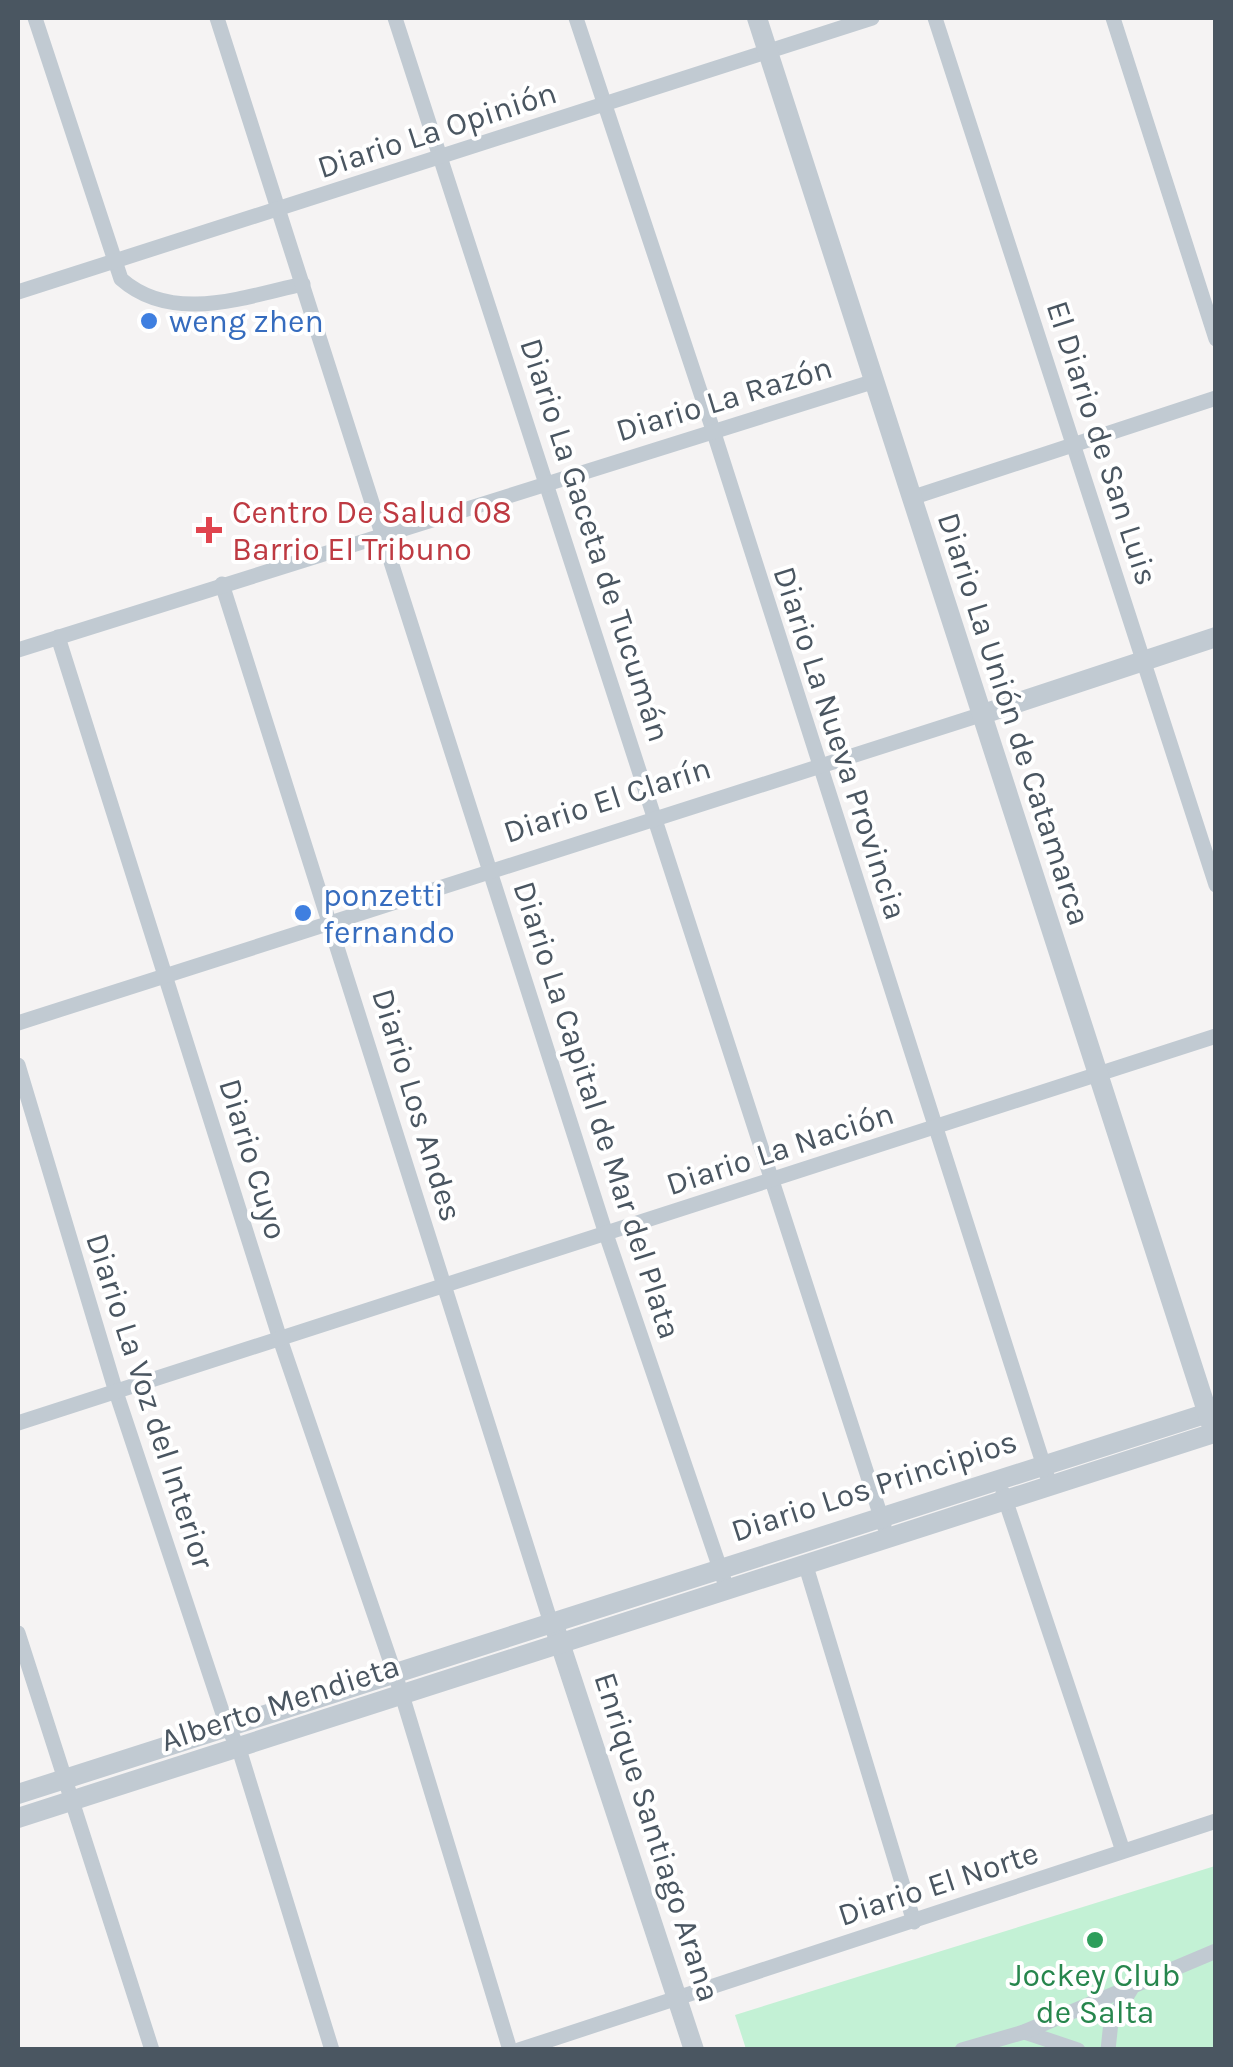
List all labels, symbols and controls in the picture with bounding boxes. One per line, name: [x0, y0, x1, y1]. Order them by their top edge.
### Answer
street label: Diario La Opinión: [313, 74, 561, 186]
street label: El Diario de San Luis: [1039, 296, 1165, 590]
place label: weng zhen: [169, 303, 324, 340]
marker: weng zhen: [138, 310, 160, 332]
street label: Diario La Gaceta de Tucumán: [512, 334, 678, 746]
street label: Diario La Razón: [612, 349, 836, 449]
place label: Centro De Salud 08 Barrio El Tribuno: [232, 494, 512, 568]
street label: Diario La Unión de Catamarca: [930, 508, 1098, 930]
marker: Centro De Salud 08 Barrio El Tribuno: [196, 517, 222, 543]
street label: Diario La Nueva Provincia: [765, 562, 915, 924]
street label: Diario El Clarín: [499, 749, 715, 851]
street label: Diario La Capital de Mar del Plata: [505, 876, 689, 1344]
place label: ponzetti fernando: [323, 877, 455, 951]
marker: ponzetti fernando: [292, 902, 314, 924]
street label: Diario Los Andes: [364, 984, 470, 1226]
street label: Diario Cuyo: [211, 1074, 295, 1244]
street label: Diario La Nación: [662, 1095, 898, 1203]
street label: Diario La Voz del Interior: [78, 1228, 222, 1574]
street label: Diario Los Principios: [727, 1422, 1021, 1550]
street label: Alberto Mendieta: [156, 1647, 404, 1759]
street label: Enrique Santiago Arana: [586, 1668, 728, 2006]
street label: Diario El Norte: [833, 1834, 1043, 1934]
marker: Jockey Club de Salta: [1084, 1929, 1106, 1951]
place label: Jockey Club de Salta: [1010, 1957, 1180, 2031]

